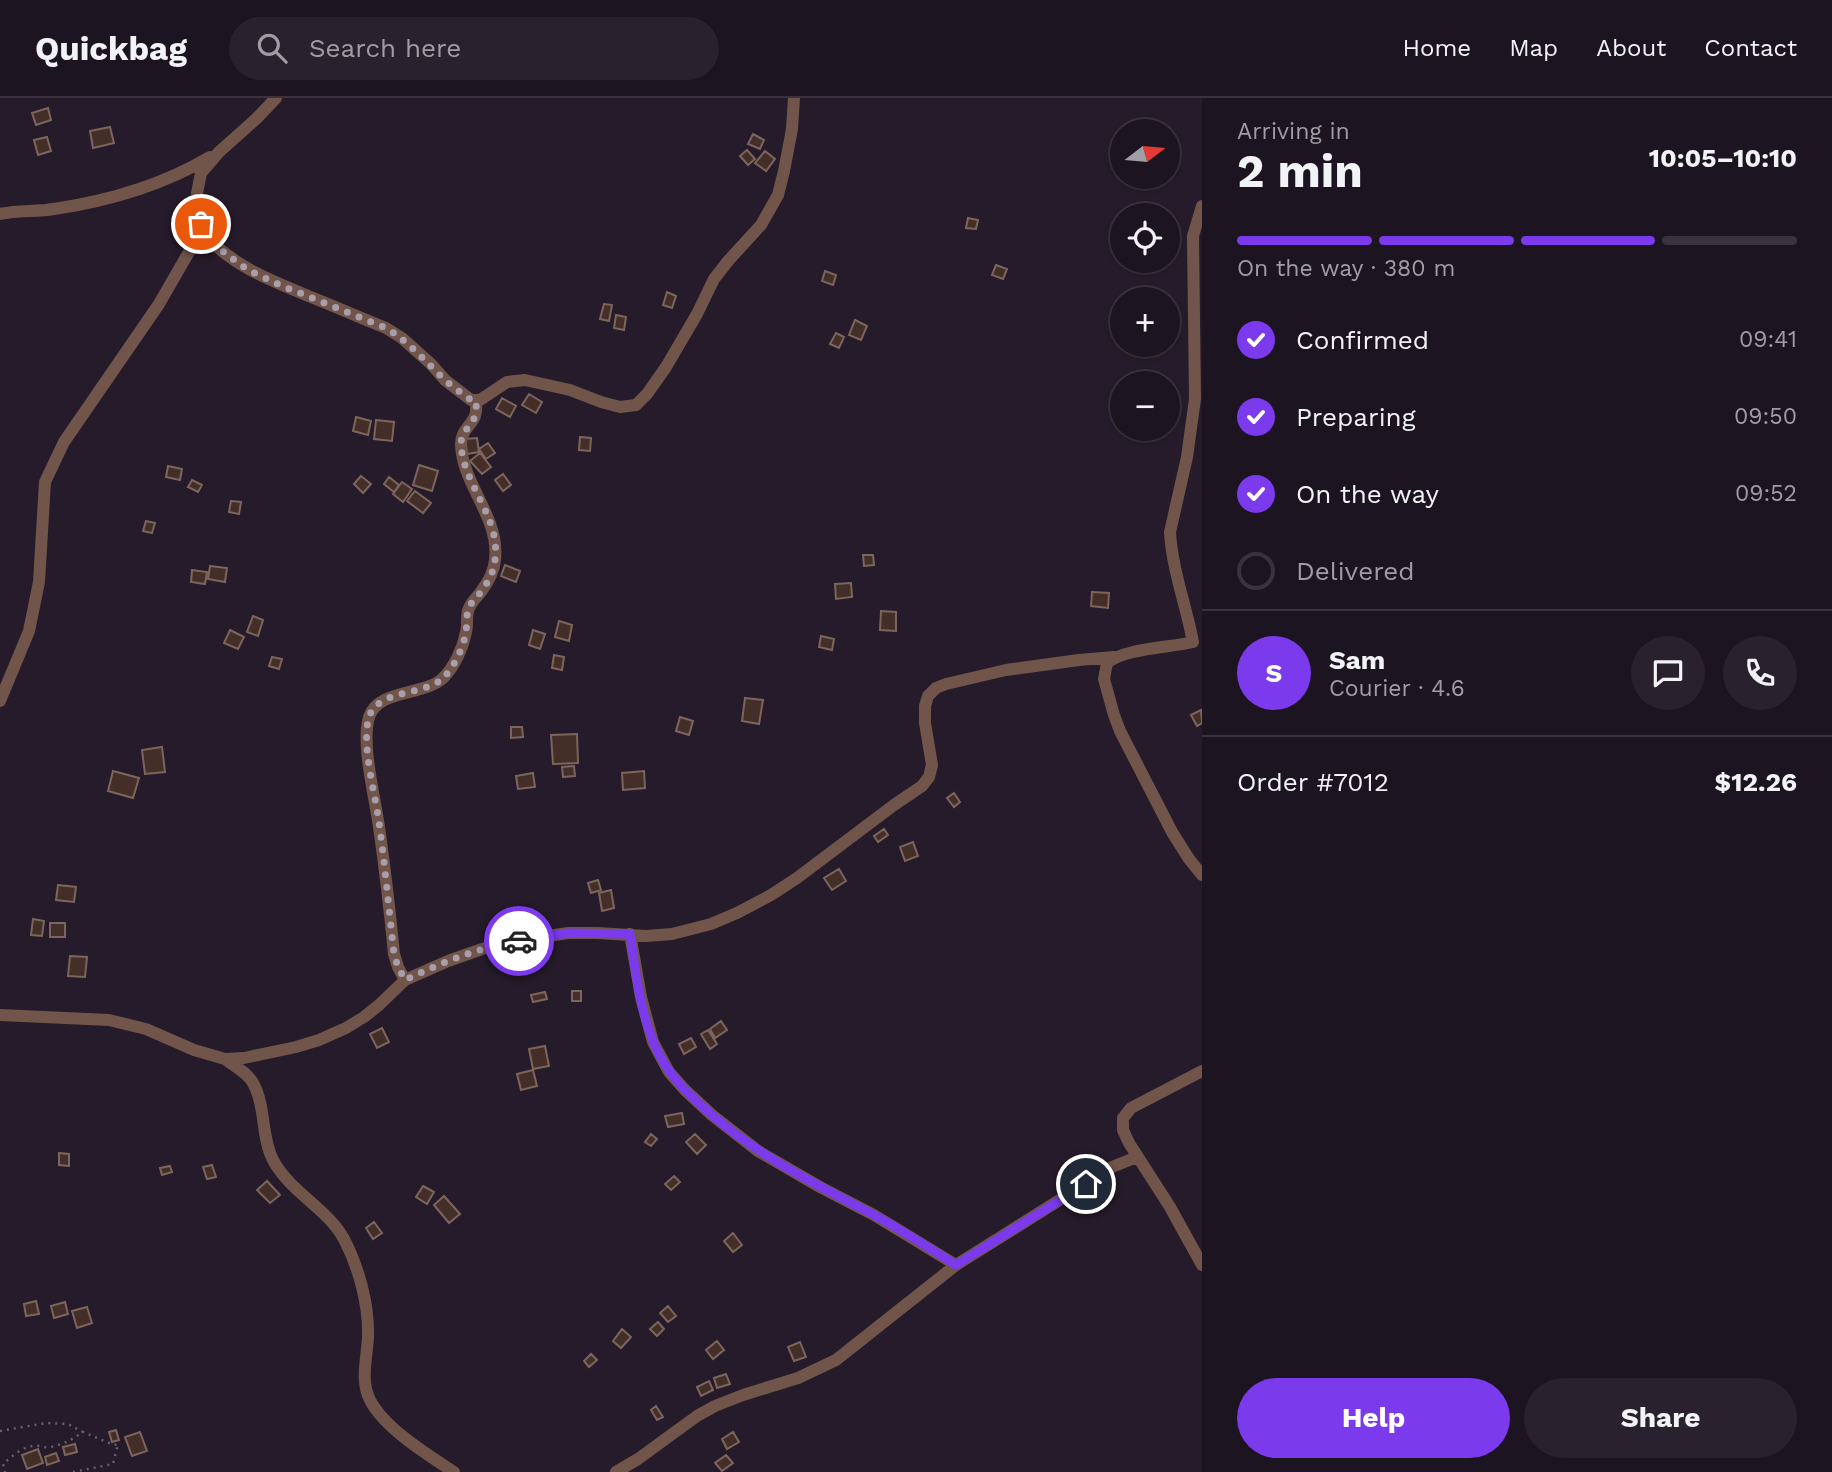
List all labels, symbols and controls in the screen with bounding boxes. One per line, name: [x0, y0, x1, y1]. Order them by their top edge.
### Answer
search box: [229, 17, 719, 80]
text: Quickbag: [35, 29, 187, 68]
icon: search: [253, 29, 291, 67]
text: Search here: [309, 33, 461, 63]
text: Home: [1403, 34, 1471, 62]
text: Map: [1509, 34, 1558, 62]
text: About: [1596, 34, 1666, 62]
text: Contact: [1704, 34, 1797, 62]
text: Arriving in: [1237, 118, 1350, 145]
north arrow: [1110, 119, 1180, 189]
map controls: [1110, 119, 1180, 441]
text: 10:05–10:10: [1649, 143, 1797, 173]
text: 2 min: [1237, 144, 1363, 198]
pin: [171, 194, 231, 254]
button: locate: [1110, 203, 1180, 273]
icon: bag: [182, 205, 220, 243]
text: On the way · 380 m: [1237, 255, 1455, 282]
button: +: [1110, 287, 1180, 357]
icon: check: [1237, 321, 1275, 359]
text: Confirmed: [1296, 325, 1429, 355]
text: 09:41: [1739, 326, 1797, 353]
button: −: [1110, 371, 1180, 441]
icon: check: [1237, 398, 1275, 436]
text: Preparing: [1296, 402, 1416, 432]
text: 09:50: [1734, 403, 1797, 430]
icon: check: [1237, 475, 1275, 513]
text: On the way: [1296, 479, 1439, 509]
text: 09:52: [1735, 480, 1797, 507]
text: Delivered: [1296, 556, 1415, 586]
button: chat: [1631, 636, 1705, 710]
button: phone: [1723, 636, 1797, 710]
text: Sam: [1329, 645, 1385, 675]
text: S: [1266, 658, 1282, 688]
text: Courier · 4.6: [1329, 675, 1465, 702]
text: Order #7012: [1237, 767, 1389, 797]
text: $12.26: [1715, 767, 1797, 797]
courier: [484, 906, 554, 976]
icon: car: [500, 922, 538, 960]
pin: [1056, 1154, 1116, 1214]
icon: home: [1067, 1165, 1105, 1203]
button: Help: [1237, 1378, 1510, 1458]
button: Share: [1524, 1378, 1797, 1458]

